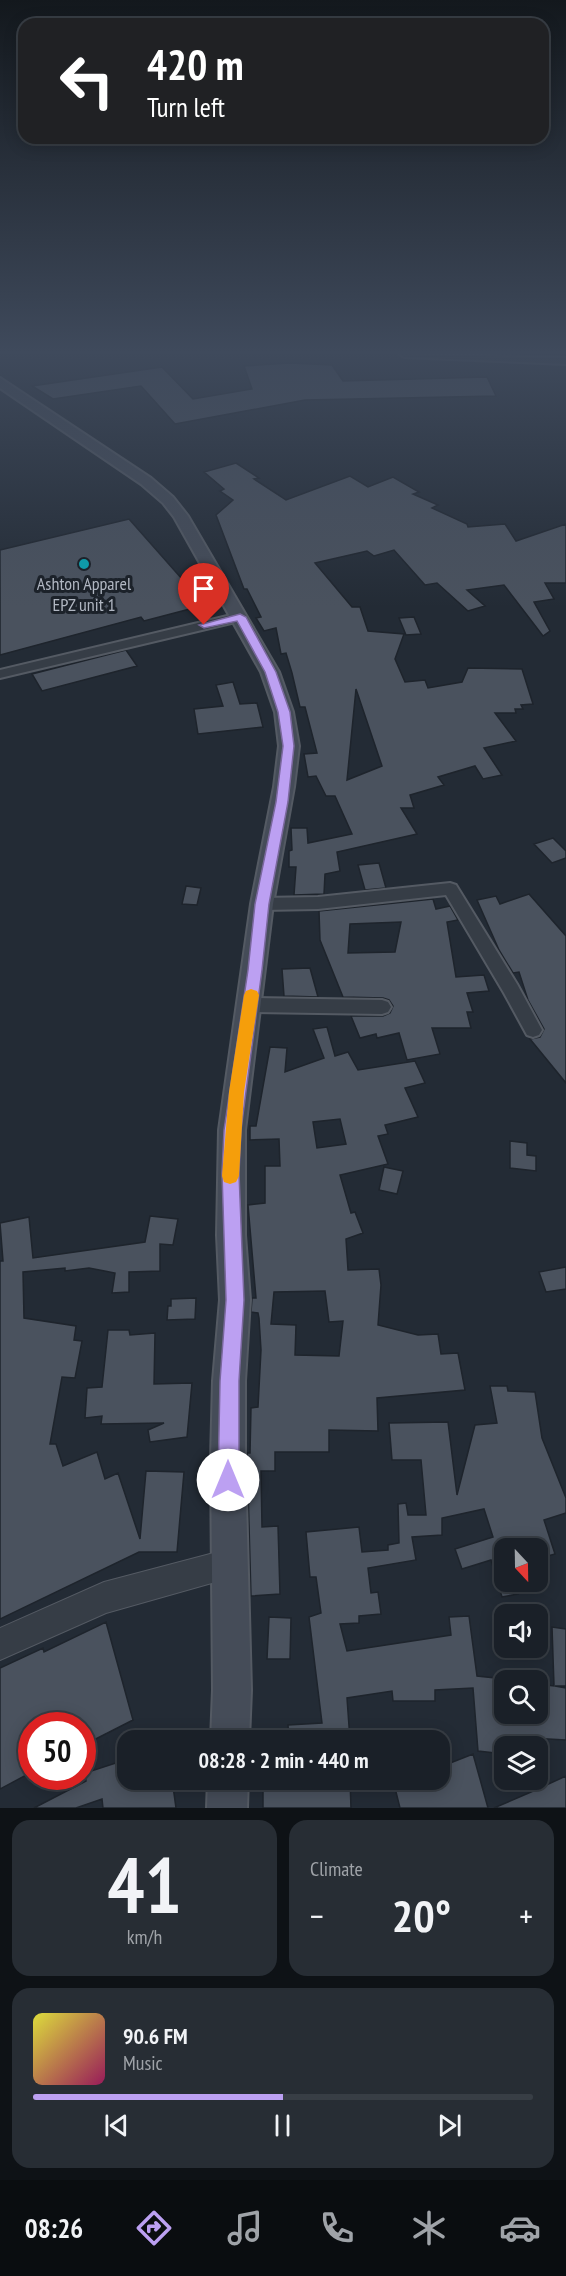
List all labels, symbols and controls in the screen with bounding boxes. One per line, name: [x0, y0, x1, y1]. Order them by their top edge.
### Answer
text: 420 m: [147, 37, 244, 92]
icon: left: [48, 42, 126, 120]
text: Turn left: [147, 90, 225, 124]
marker: Ashton Apparel EPZ unit 1: [77, 557, 91, 571]
pin: [178, 563, 229, 625]
place label: Ashton Apparel EPZ unit 1: [37, 572, 132, 616]
icon: arrive: [187, 572, 220, 605]
position arrow: [196, 1448, 260, 1512]
north arrow: [494, 1538, 548, 1592]
map controls: [494, 1538, 548, 1790]
button: sound: [494, 1604, 548, 1658]
button: search: [494, 1670, 548, 1724]
speed limit sign: 50: [18, 1712, 96, 1790]
button: layers: [494, 1736, 548, 1790]
text: 08:28 · 2 min · 440 m: [198, 1746, 369, 1774]
text: 41: [107, 1834, 182, 1935]
text: Climate: [310, 1856, 363, 1882]
text: 20°: [392, 1886, 451, 1944]
text: −: [310, 1894, 324, 1937]
text: +: [519, 1894, 533, 1937]
text: km/h: [127, 1924, 162, 1950]
text: 90.6 FM: [123, 2022, 188, 2050]
text: Music: [123, 2050, 163, 2076]
icon: previous: [100, 2109, 133, 2142]
icon: pause: [266, 2109, 299, 2142]
icon: next: [433, 2109, 466, 2142]
icon: directions: [133, 2207, 175, 2249]
icon: music: [224, 2207, 266, 2249]
icon: phone: [316, 2207, 358, 2249]
icon: climate: [408, 2207, 450, 2249]
icon: car: [499, 2207, 541, 2249]
text: 08:26: [25, 2211, 83, 2245]

